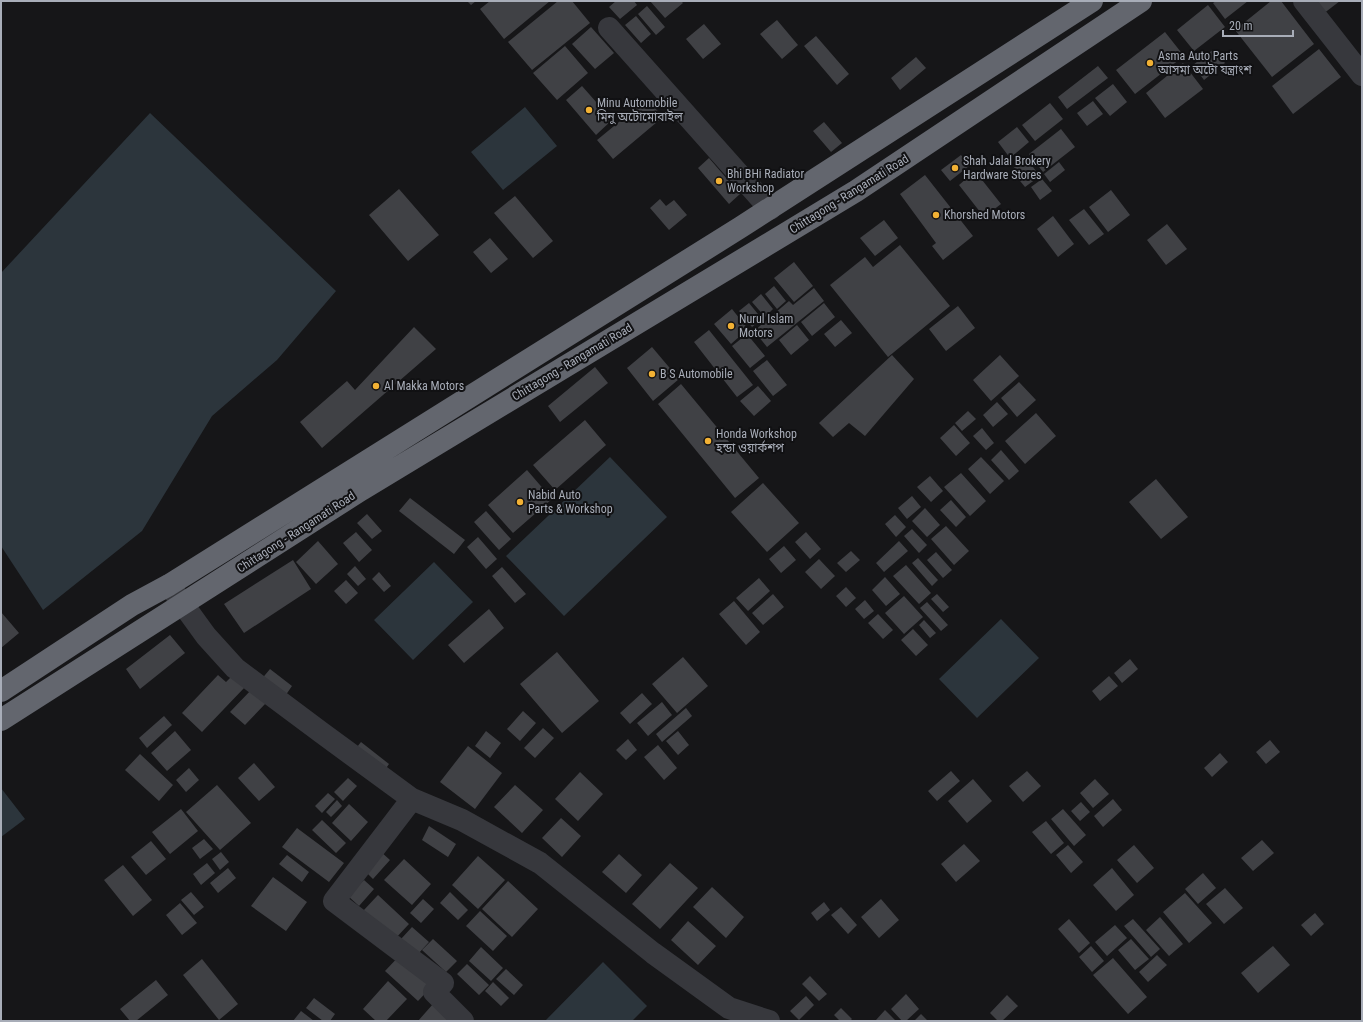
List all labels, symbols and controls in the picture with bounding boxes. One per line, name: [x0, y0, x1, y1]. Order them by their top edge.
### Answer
scale bar: [1223, 12, 1293, 38]
text: 20 m: [1229, 19, 1253, 33]
place label: Asma Auto Parts আসমা অটো যন্ত্রাংশ: [1157, 49, 1253, 77]
marker: Asma Auto Parts আসমা অটো যন্ত্রাংশ: [1145, 58, 1155, 68]
place label: Minu Automobile মিনু অটোমোবাইল: [596, 96, 683, 125]
marker: Minu Automobile মিনু অটোমোবাইল: [584, 105, 594, 115]
street label: Chittagong - Rangamati Road: [787, 152, 911, 236]
place label: Shah Jalal Brokery Hardware Stores: [963, 154, 1051, 182]
marker: Shah Jalal Brokery Hardware Stores: [950, 163, 960, 173]
place label: Bhi BHi Radiator Workshop: [727, 167, 804, 195]
marker: Bhi BHi Radiator Workshop: [714, 176, 724, 186]
place label: Khorshed Motors: [944, 208, 1025, 222]
marker: Khorshed Motors: [931, 210, 941, 220]
place label: Nurul Islam Motors: [739, 312, 793, 340]
street label: Chittagong - Rangamati Road: [509, 320, 635, 404]
marker: Nurul Islam Motors: [726, 321, 736, 331]
place label: B S Automobile: [660, 367, 733, 381]
marker: B S Automobile: [647, 369, 657, 379]
place label: Al Makka Motors: [384, 379, 464, 393]
marker: Al Makka Motors: [371, 381, 381, 391]
place label: Honda Workshop হন্ডা ওয়ার্কশপ: [715, 427, 797, 455]
marker: Honda Workshop হন্ডা ওয়ার্কশপ: [703, 436, 713, 446]
place label: Nabid Auto Parts & Workshop: [528, 488, 613, 516]
street label: Chittagong - Rangamati Road: [234, 489, 358, 575]
marker: Nabid Auto Parts & Workshop: [515, 497, 525, 507]

